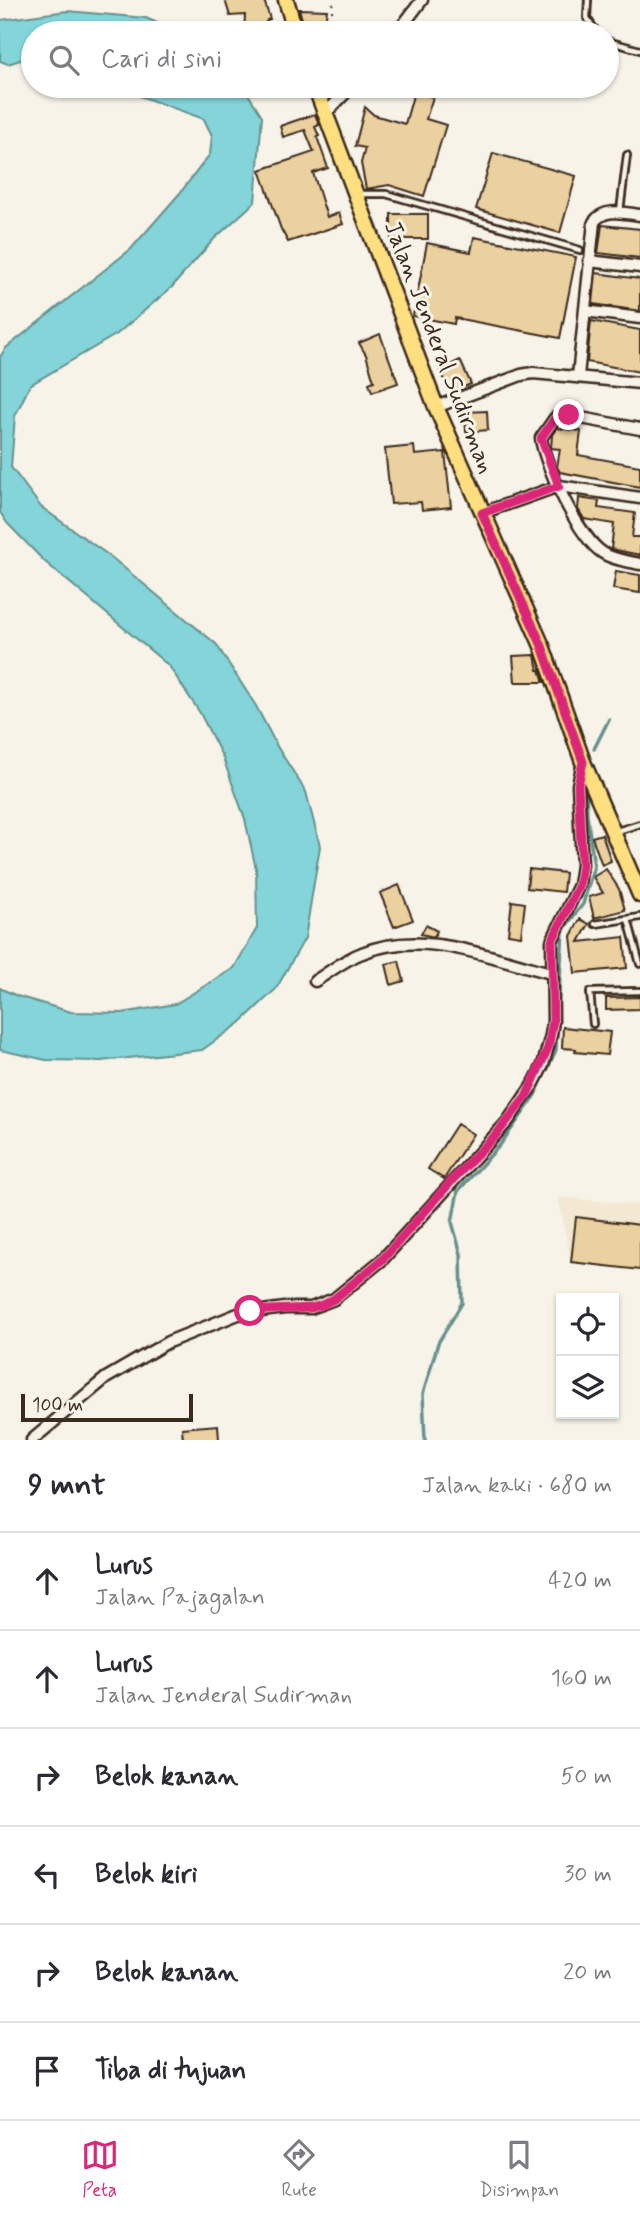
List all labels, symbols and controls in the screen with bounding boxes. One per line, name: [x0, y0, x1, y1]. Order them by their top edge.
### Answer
search box: [21, 21, 619, 98]
icon: search: [45, 41, 83, 79]
text: Cari di sini: [101, 43, 222, 77]
street label: Jalan Jenderal Sudirman: [376, 217, 501, 478]
route end: [553, 399, 584, 430]
map controls: [556, 1293, 619, 1419]
button: locate: [556, 1293, 619, 1356]
route start: [234, 1295, 265, 1326]
button: layers: [556, 1356, 619, 1419]
scale bar: [21, 1391, 192, 1423]
text: 100 m: [32, 1393, 83, 1418]
text: 9 mnt: [28, 1466, 105, 1505]
text: Jalan kaki · 680 m: [422, 1471, 612, 1501]
text: Lurus: [95, 1549, 153, 1583]
icon: ahead: [28, 1562, 66, 1600]
text: 420 m: [548, 1566, 612, 1596]
text: Jalan Pajagalan: [95, 1583, 265, 1613]
text: Lurus: [95, 1647, 153, 1681]
icon: ahead: [28, 1660, 66, 1698]
text: 160 m: [551, 1664, 612, 1694]
text: Jalan Jenderal Sudirman: [95, 1681, 352, 1711]
icon: right: [28, 1758, 66, 1796]
text: Belok kanan: [95, 1760, 238, 1794]
text: 50 m: [561, 1762, 612, 1792]
icon: left: [28, 1856, 66, 1894]
text: Belok kiri: [95, 1858, 197, 1892]
text: 30 m: [564, 1860, 612, 1890]
icon: right: [28, 1954, 66, 1992]
text: Belok kanan: [95, 1956, 238, 1990]
text: 20 m: [563, 1958, 612, 1988]
icon: arrive: [28, 2052, 66, 2090]
text: Tiba di tujuan: [95, 2054, 246, 2088]
tab: Peta: [81, 2136, 119, 2203]
tab: Rute: [280, 2136, 318, 2203]
tab: Disimpan: [480, 2136, 559, 2203]

